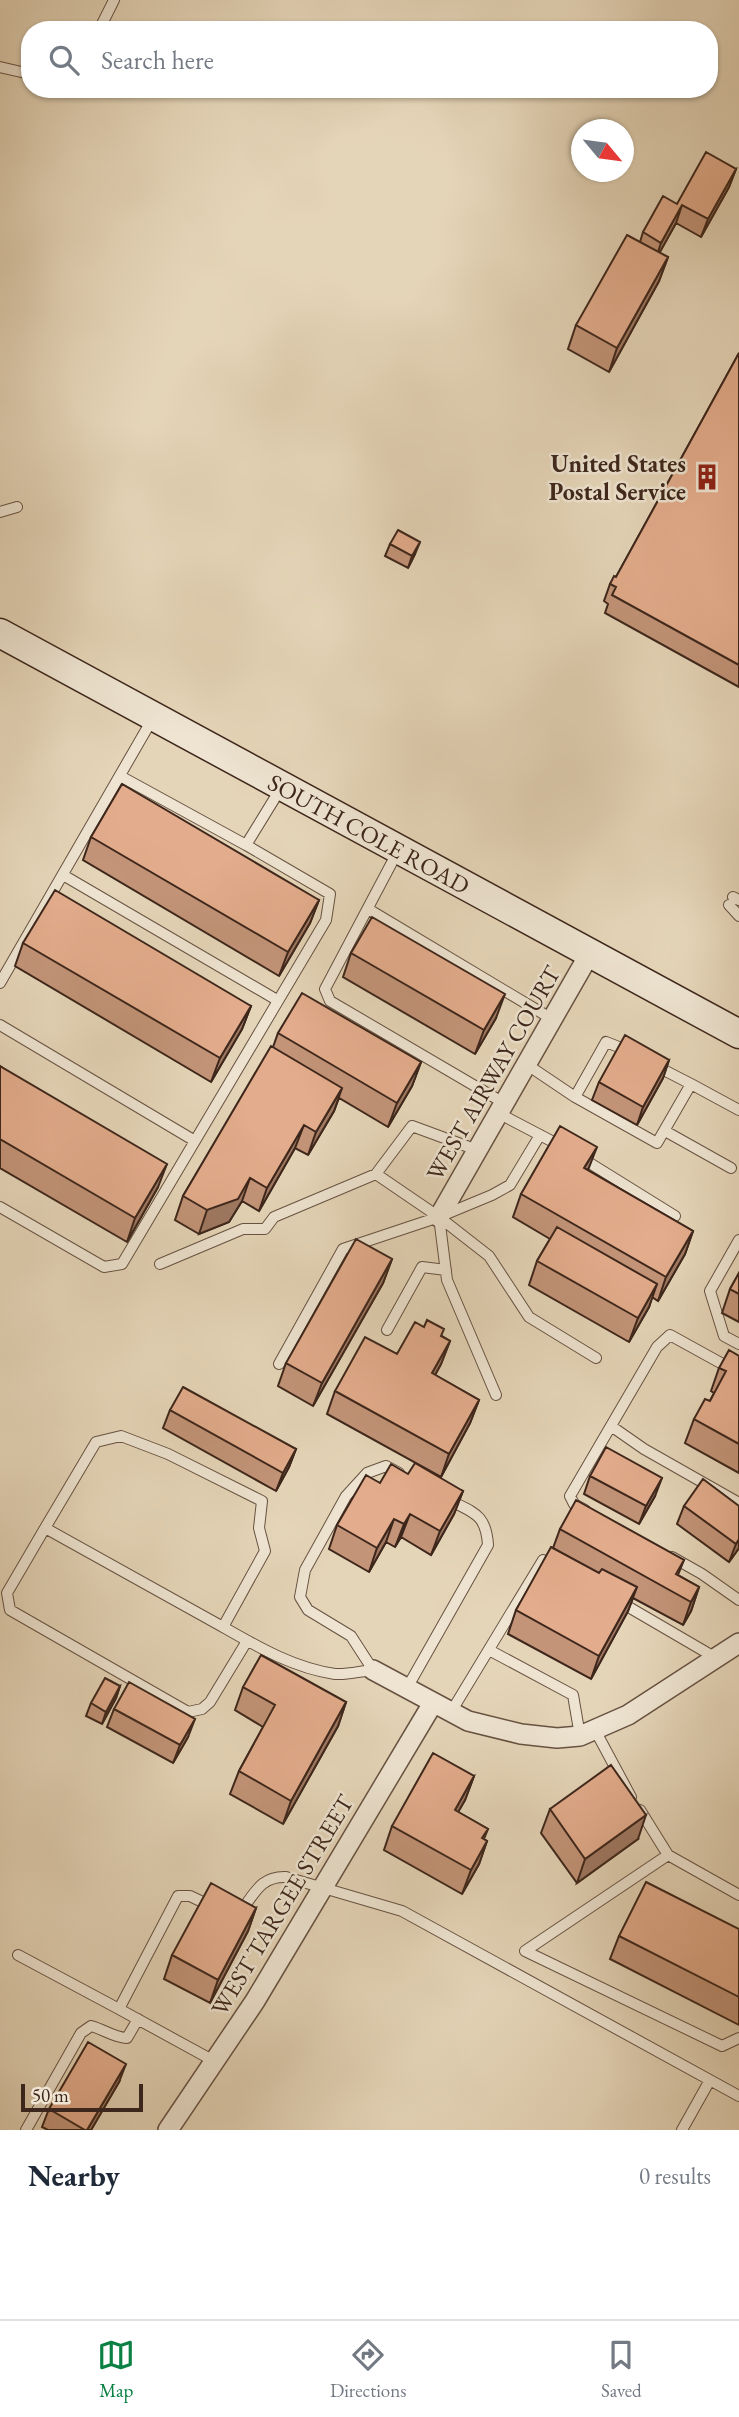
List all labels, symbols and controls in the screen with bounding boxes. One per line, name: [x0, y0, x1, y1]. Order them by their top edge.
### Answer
search box: [21, 21, 718, 98]
icon: search: [45, 41, 83, 79]
text: Search here: [101, 43, 214, 77]
north arrow: [571, 119, 634, 182]
place label: United States Postal Service: [549, 448, 686, 507]
building icon: United States Postal Service: [692, 462, 722, 492]
street label: SOUTH COLE ROAD: [263, 766, 475, 901]
street label: WEST AIRWAY COURT: [419, 959, 568, 1186]
street label: WEST TARGEE STREET: [204, 1788, 361, 2021]
scale bar: [21, 2081, 144, 2113]
text: 50 m: [32, 2083, 69, 2108]
text: Nearby: [28, 2156, 120, 2195]
text: 0 results: [639, 2161, 711, 2191]
tab: Map: [97, 2336, 135, 2403]
tab: Directions: [330, 2336, 406, 2403]
tab: Saved: [601, 2336, 642, 2403]

